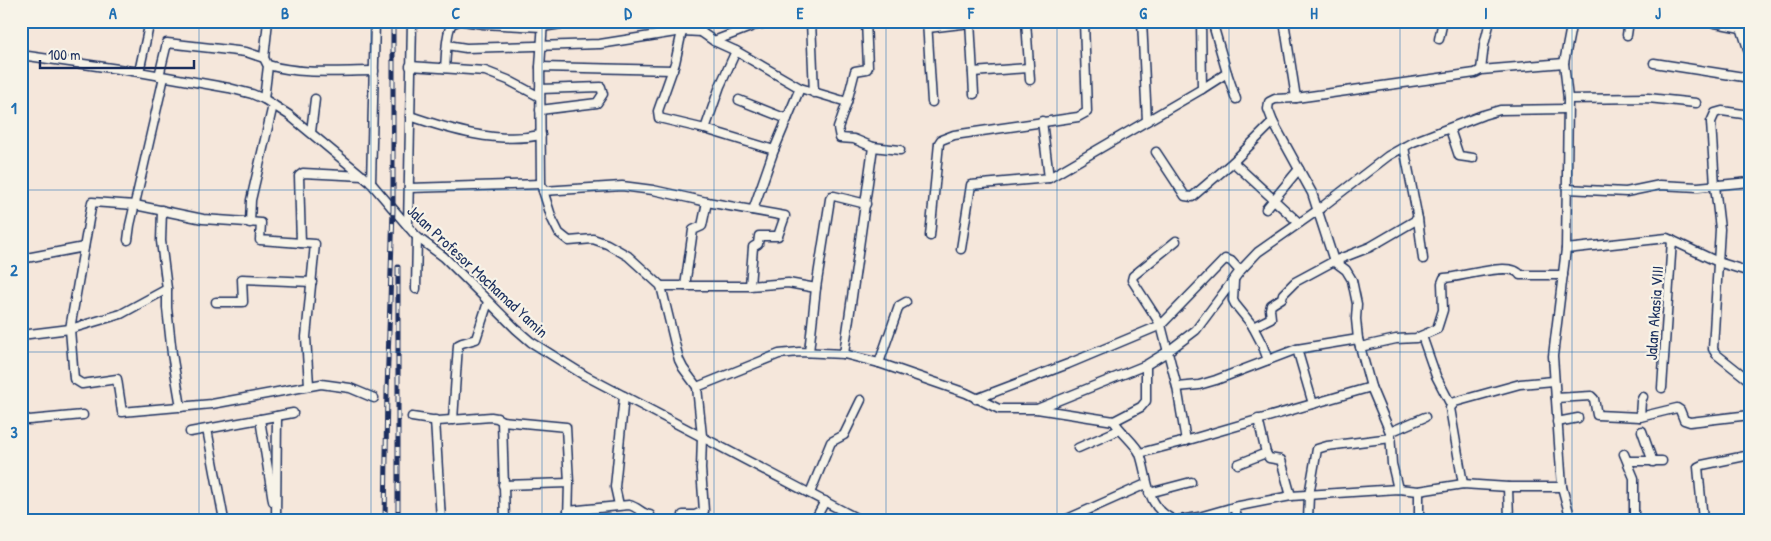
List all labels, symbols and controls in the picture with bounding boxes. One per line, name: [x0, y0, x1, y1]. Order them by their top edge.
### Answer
text: A: [109, 2, 117, 24]
text: B: [281, 2, 289, 24]
text: C: [452, 2, 461, 24]
text: D: [624, 2, 632, 24]
text: E: [796, 2, 804, 24]
text: F: [967, 2, 975, 24]
text: G: [1139, 2, 1147, 24]
text: H: [1310, 2, 1318, 24]
text: I: [1484, 2, 1488, 24]
text: J: [1655, 2, 1661, 24]
scale bar: [40, 38, 194, 70]
text: 100 m: [48, 44, 81, 65]
text: 1: [11, 97, 17, 119]
street label: Jalan Profesor Mochamad Yamin: [403, 200, 553, 342]
text: 2: [10, 259, 18, 281]
street label: Jalan Akasia VIII: [1640, 265, 1668, 361]
text: 3: [10, 421, 18, 443]

